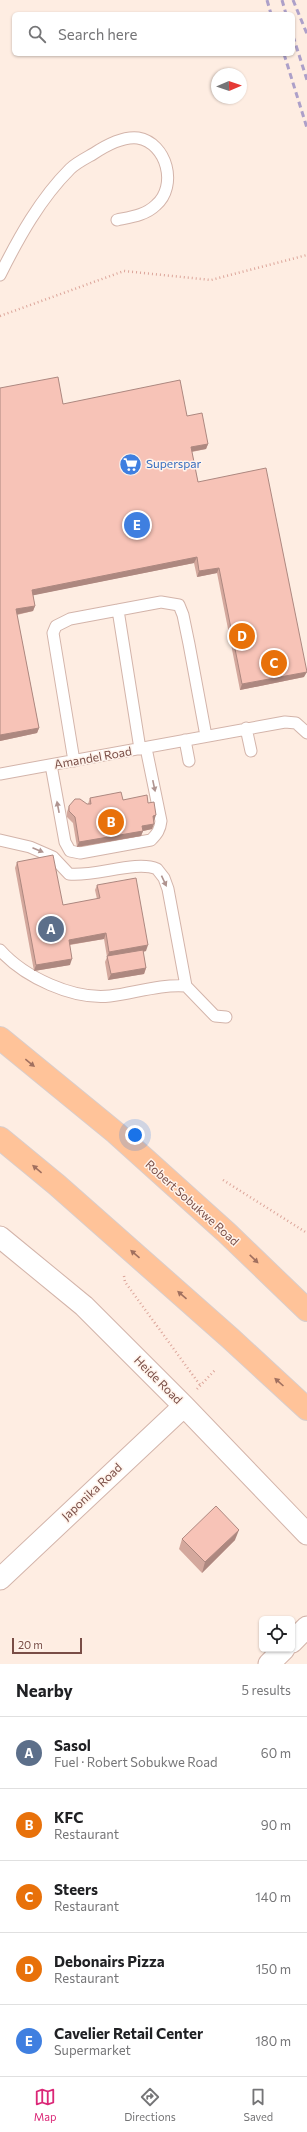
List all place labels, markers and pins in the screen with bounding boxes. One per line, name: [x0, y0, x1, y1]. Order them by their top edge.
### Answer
supermarket icon: Superspar: [117, 451, 143, 477]
place label: Superspar: [146, 456, 202, 470]
pin: E: [124, 510, 150, 540]
pin: D: [229, 621, 255, 651]
pin: C: [261, 648, 287, 678]
pin: B: [98, 807, 124, 837]
pin: A: [38, 914, 64, 944]

